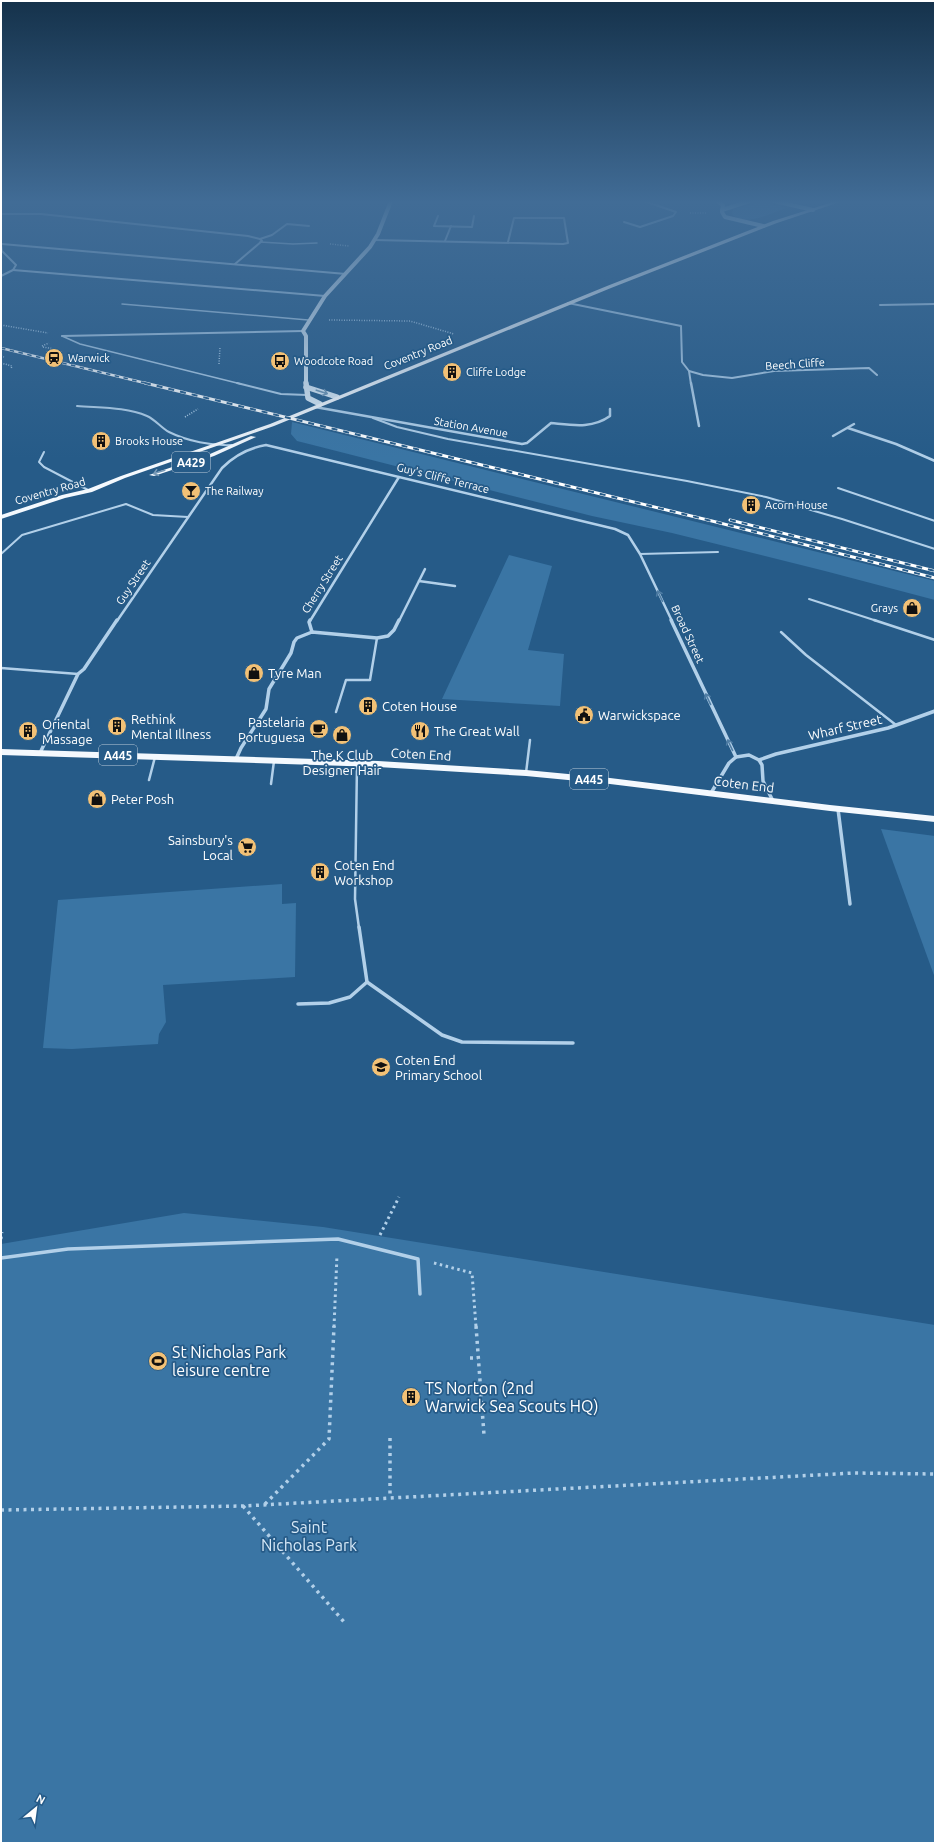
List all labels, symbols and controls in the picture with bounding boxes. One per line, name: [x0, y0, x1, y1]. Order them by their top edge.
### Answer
street label: Coventry Road: [382, 334, 454, 372]
station icon: Warwick: [43, 347, 65, 369]
bus stop icon: Woodcote Road: [269, 350, 291, 372]
place label: Warwick: [68, 352, 110, 364]
place label: Woodcote Road: [294, 355, 373, 367]
street label: Beech Cliffe: [765, 356, 825, 372]
building icon: Cliffe Lodge: [441, 361, 463, 383]
place label: Cliffe Lodge: [466, 366, 526, 378]
one-way arrow: [315, 389, 328, 396]
street label: Station Avenue: [433, 415, 509, 439]
building icon: Brooks House: [90, 430, 112, 452]
place label: Brooks House: [115, 435, 183, 447]
road number: A429: [172, 452, 210, 472]
street label: Guy's Cliffe Terrace: [396, 461, 490, 495]
one-way arrow: [154, 469, 166, 477]
street label: Coventry Road: [13, 475, 87, 507]
bar icon: The Railway: [180, 480, 202, 502]
place label: The Railway: [205, 485, 264, 497]
building icon: Acorn House: [740, 494, 762, 516]
place label: Acorn House: [765, 499, 828, 511]
street label: Cherry Street: [299, 552, 345, 615]
street label: Guy Street: [113, 556, 153, 607]
one-way arrow: [656, 590, 663, 602]
shop icon: Grays: [901, 597, 923, 619]
place label: Grays: [871, 602, 898, 614]
street label: Broad Street: [669, 603, 707, 666]
shop icon: Tyre Man: [243, 662, 265, 684]
place label: Tyre Man: [268, 666, 322, 680]
one-way arrow: [704, 693, 711, 705]
building icon: Coten House: [357, 695, 379, 717]
place label: Coten House: [382, 699, 457, 713]
public building icon: Warwickspace: [573, 704, 595, 726]
place label: Warwickspace: [598, 708, 681, 722]
place label: Rethink Mental Illness: [131, 712, 211, 741]
street label: Wharf Street: [807, 712, 883, 742]
building icon: Rethink Mental Illness: [106, 715, 128, 737]
place label: Pastelaria Portuguesa: [238, 715, 305, 744]
place label: Oriental Massage: [42, 717, 93, 746]
cafe icon: Pastelaria Portuguesa: [308, 718, 330, 740]
building icon: Oriental Massage: [17, 720, 39, 742]
restaurant icon: The Great Wall: [409, 720, 431, 742]
shop icon: The K Club Designer Hair: [331, 724, 353, 746]
place label: The Great Wall: [434, 724, 520, 738]
one-way arrow: [726, 740, 733, 752]
road number: A445: [99, 745, 137, 765]
street label: Coten End: [390, 745, 452, 763]
place label: The K Club Designer Hair: [303, 748, 382, 777]
road number: A445: [570, 769, 608, 789]
street label: Coten End: [713, 773, 775, 795]
shop icon: Peter Posh: [86, 788, 108, 810]
place label: Peter Posh: [111, 792, 174, 806]
place label: Sainsbury's Local: [168, 833, 234, 862]
supermarket icon: Sainsbury's Local: [236, 836, 258, 858]
place label: Coten End Workshop: [334, 858, 395, 887]
building icon: Coten End Workshop: [309, 861, 331, 883]
place label: Coten End Primary School: [395, 1053, 483, 1082]
school or university icon: Coten End Primary School: [370, 1056, 392, 1078]
place label: St Nicholas Park leisure centre: [172, 1343, 286, 1379]
sports icon: St Nicholas Park leisure centre: [147, 1350, 169, 1372]
place label: TS Norton (2nd Warwick Sea Scouts HQ): [425, 1379, 598, 1416]
building icon: TS Norton (2nd Warwick Sea Scouts HQ): [400, 1386, 422, 1408]
park label: Saint Nicholas Park: [261, 1518, 357, 1554]
north arrow: [16, 1788, 56, 1828]
text: N: [34, 1792, 47, 1806]

